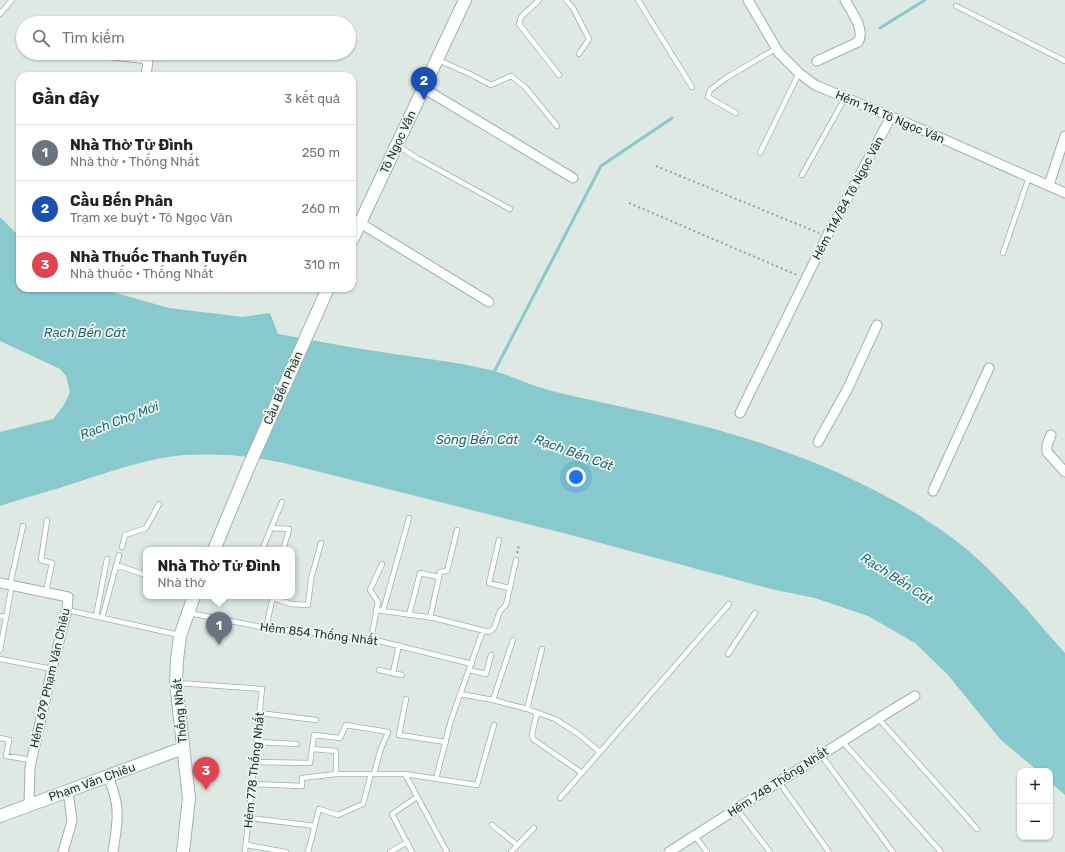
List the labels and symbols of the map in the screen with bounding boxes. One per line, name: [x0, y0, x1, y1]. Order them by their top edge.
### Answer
pin: 2: [411, 67, 437, 100]
street label: Hẻm 114 Tô Ngọc Vân: [833, 88, 947, 146]
street label: Tô Ngọc Vân: [377, 108, 419, 176]
street label: Hẻm 114/84 Tô Ngọc Vân: [809, 134, 887, 262]
water label: Rạch Bến Cát: [44, 324, 127, 340]
street label: Cầu Bến Phân: [260, 349, 305, 427]
water label: Rạch Chợ Mới: [78, 398, 161, 442]
water label: Sông Bến Cát: [436, 431, 519, 448]
water label: Rạch Bến Cát: [533, 431, 616, 474]
your location: [566, 467, 586, 487]
water label: Rạch Bến Cát: [858, 549, 937, 608]
street label: Hẻm 679 Phạm Văn Chiêu: [27, 607, 73, 749]
pin: 1: [206, 612, 232, 645]
street label: Hẻm 854 Thống Nhất: [259, 619, 379, 648]
street label: Thống Nhất: [170, 678, 190, 744]
street label: Hẻm 778 Thống Nhất: [240, 711, 267, 829]
street label: Hẻm 748 Thống Nhất: [725, 744, 831, 820]
pin: 3: [193, 757, 219, 790]
street label: Phạm Văn Chiêu: [47, 760, 137, 804]

